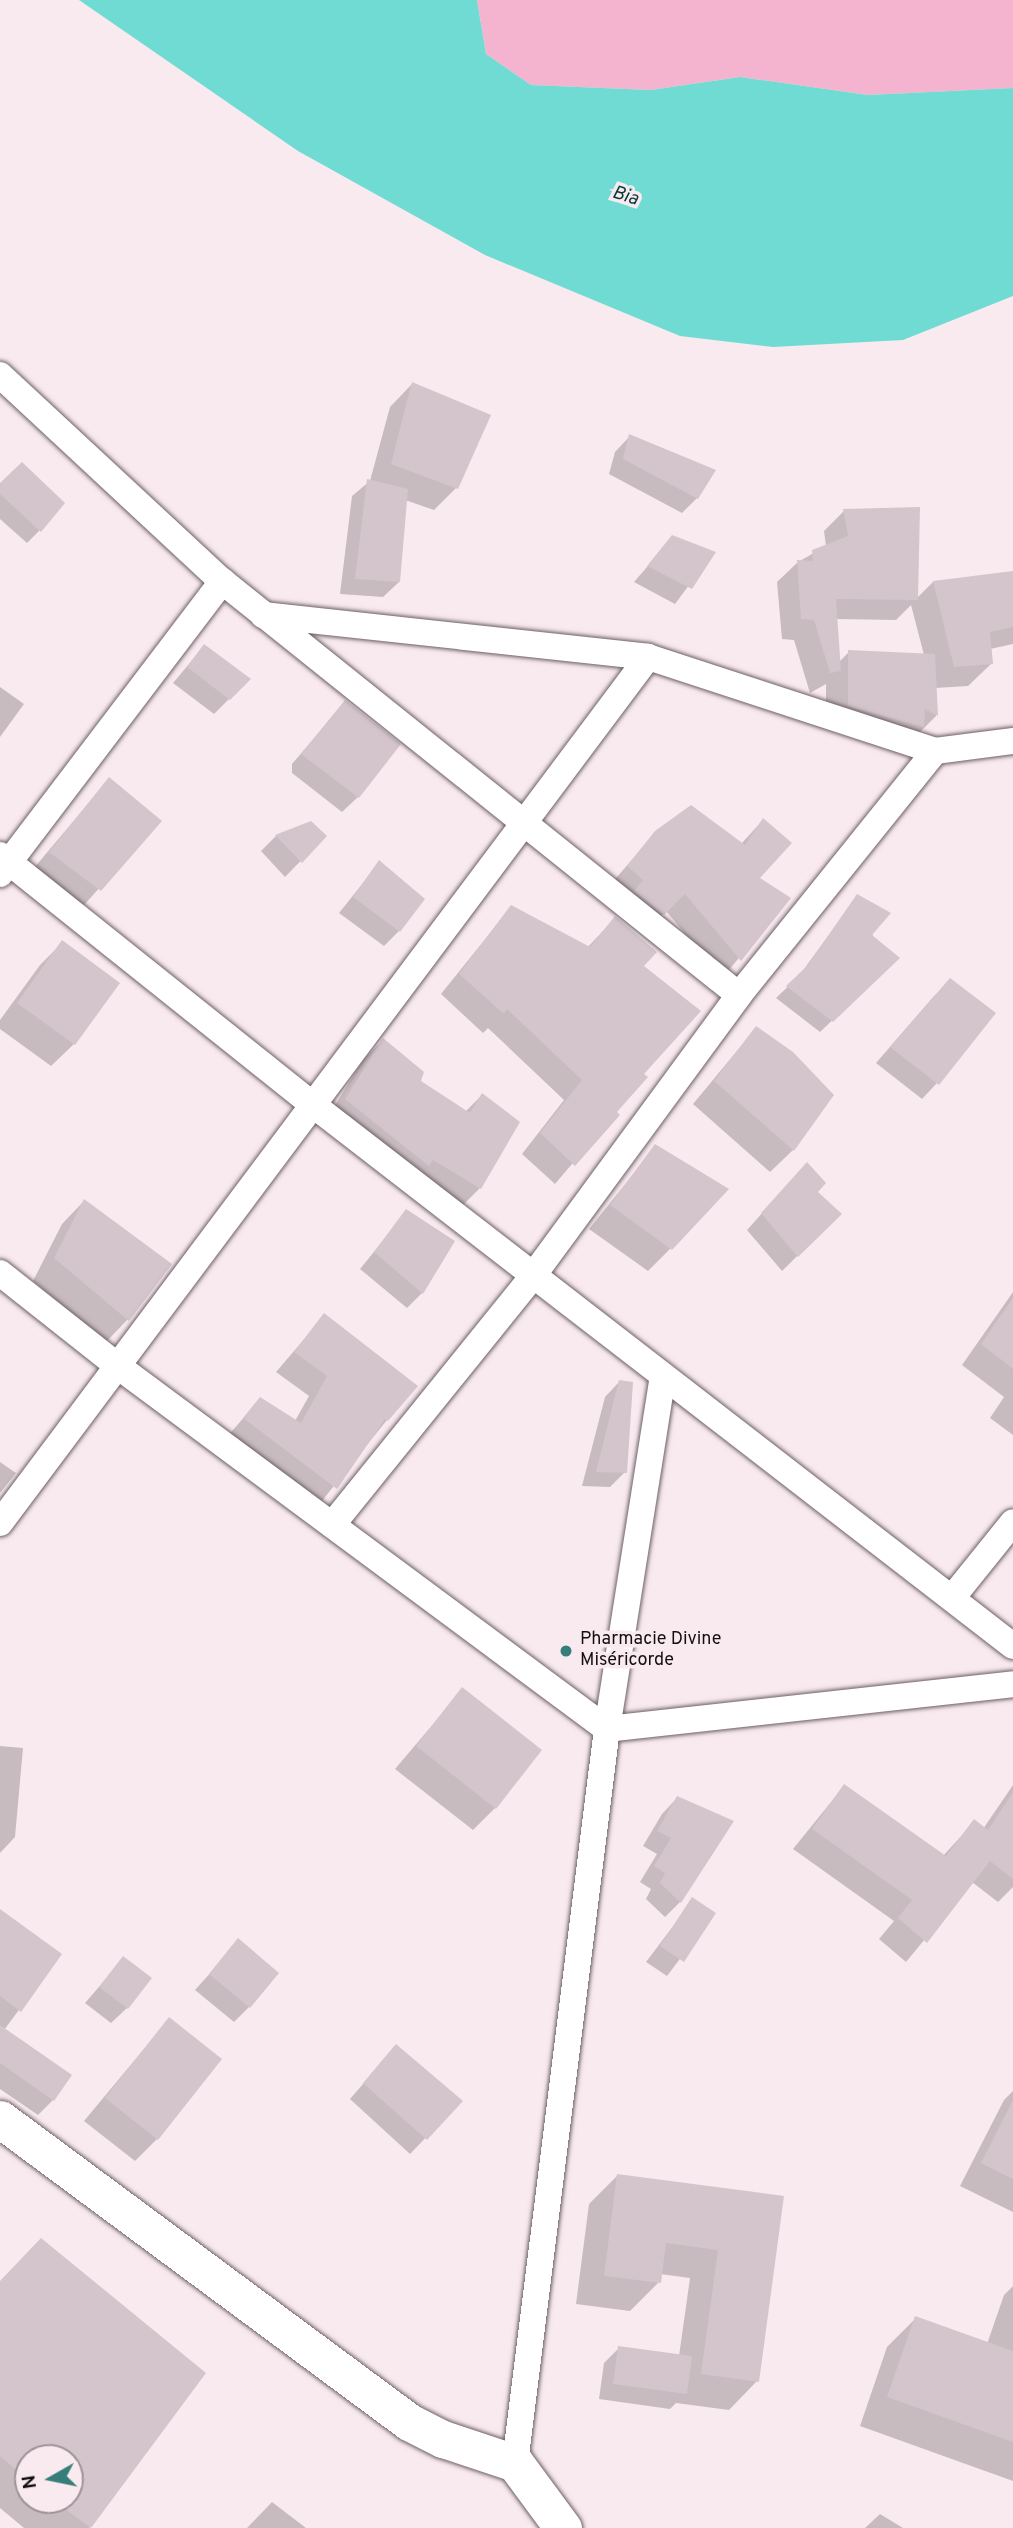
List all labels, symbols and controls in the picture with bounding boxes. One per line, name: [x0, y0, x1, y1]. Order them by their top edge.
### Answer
water label: Bia: [609, 182, 641, 212]
place label: Pharmacie Divine Miséricorde: [580, 1630, 721, 1672]
marker: Pharmacie Divine Miséricorde: [558, 1643, 574, 1659]
north arrow: [14, 2444, 84, 2514]
text: N: [17, 2473, 43, 2491]

